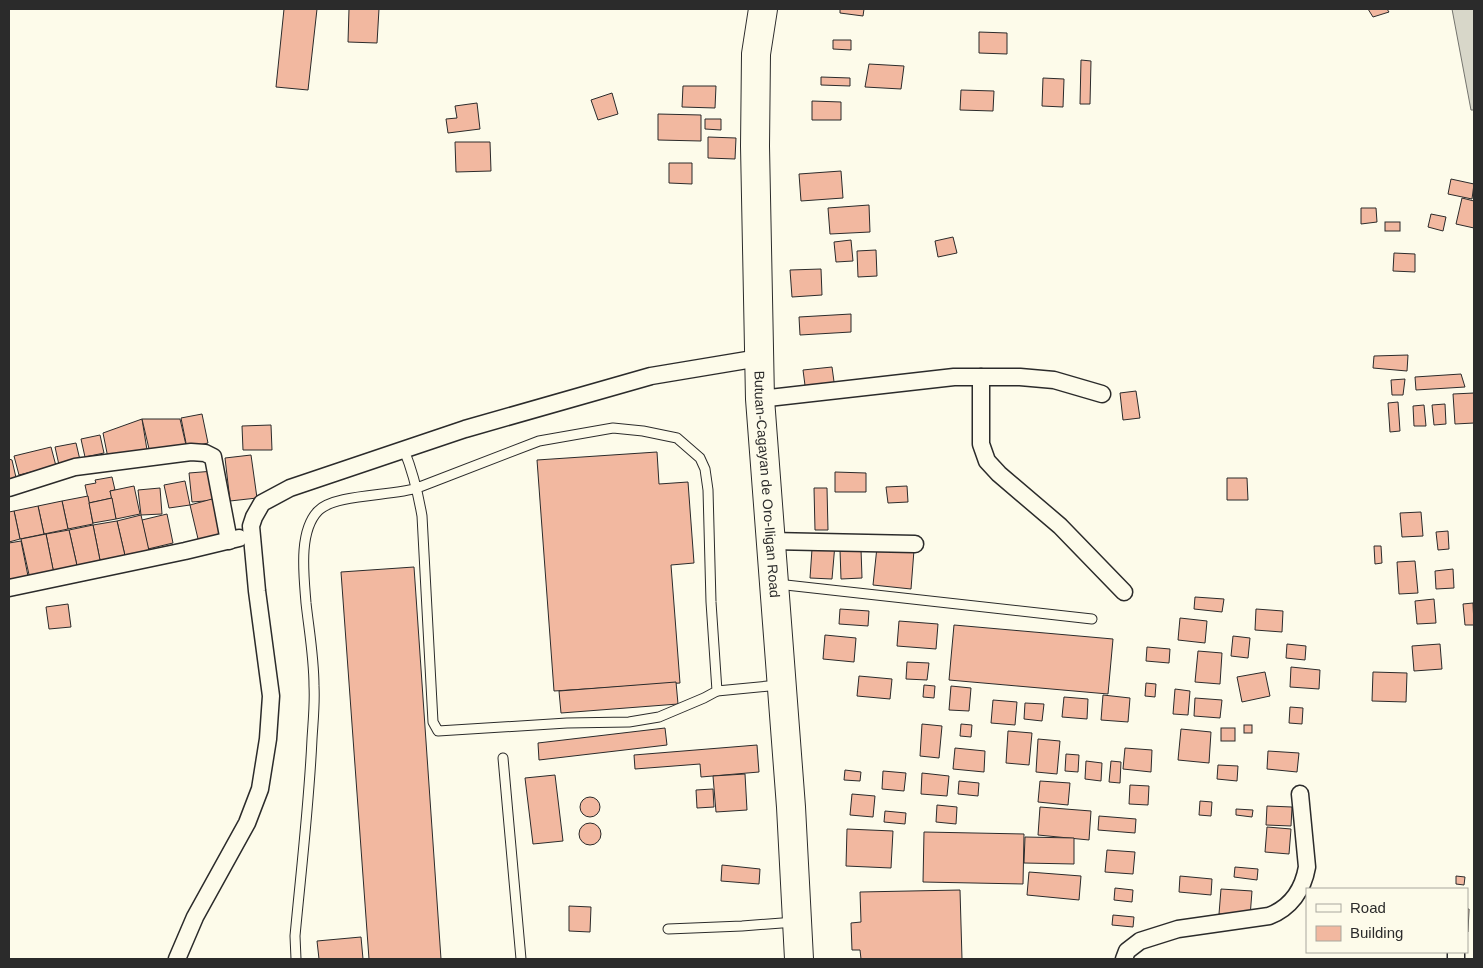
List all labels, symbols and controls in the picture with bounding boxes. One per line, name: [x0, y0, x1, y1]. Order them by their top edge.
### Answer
street label: Butuan-Cagayan de Oro-Iligan Road: [751, 370, 783, 598]
legend: [1306, 888, 1468, 953]
text: Road: [1350, 899, 1386, 916]
text: Building: [1350, 924, 1403, 941]

